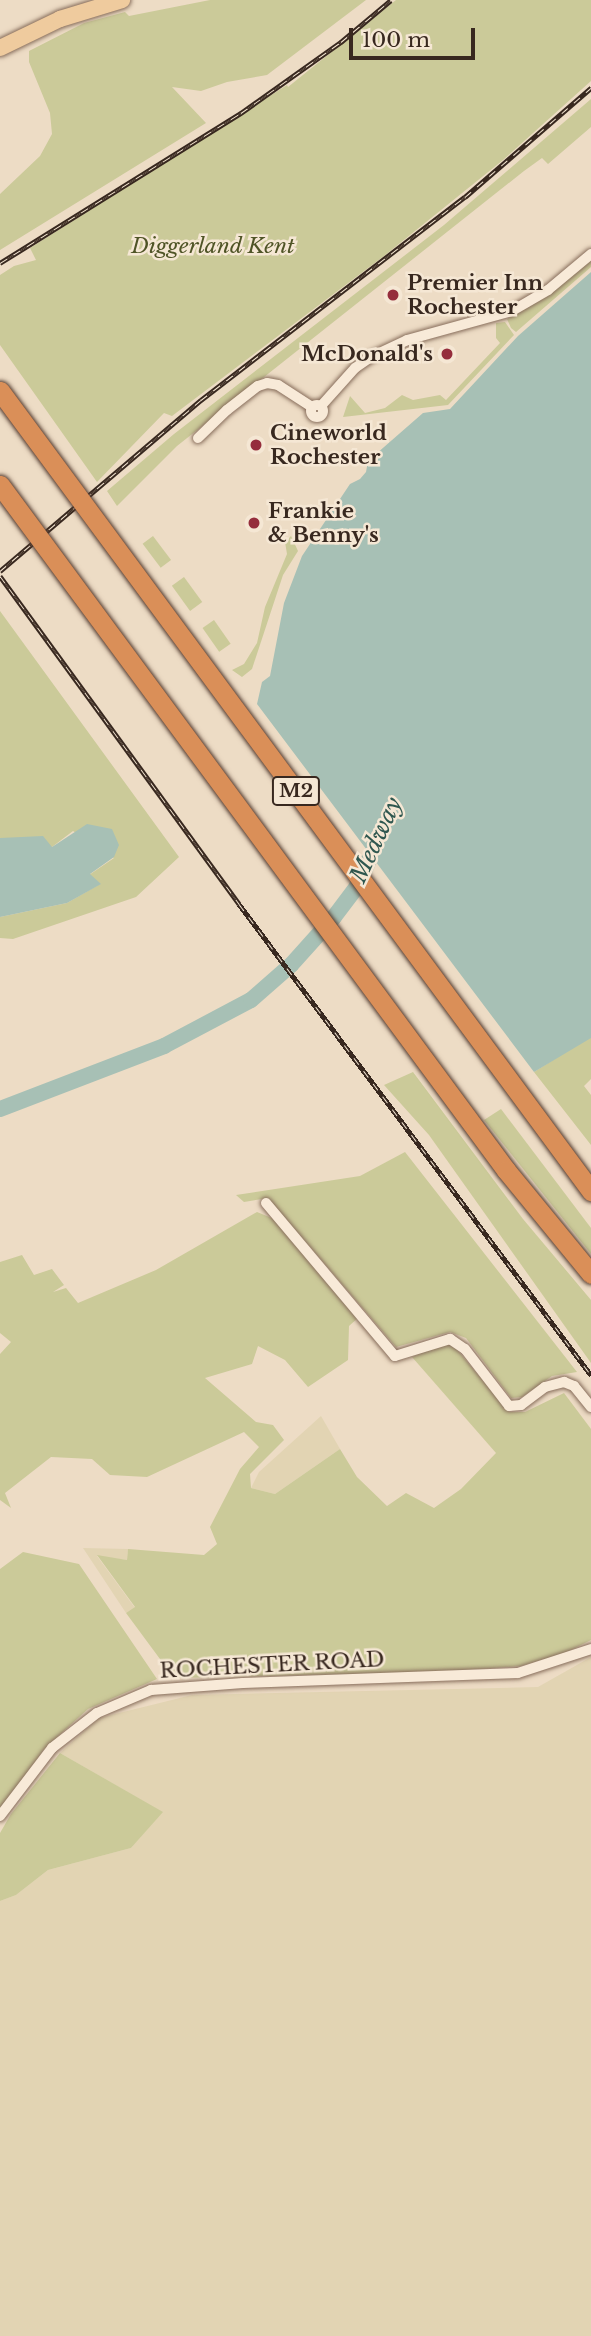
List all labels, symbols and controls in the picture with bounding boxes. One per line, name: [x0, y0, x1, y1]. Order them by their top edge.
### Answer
scale bar: [353, 14, 479, 58]
text: 100 m: [362, 27, 430, 53]
park label: Diggerland Kent: [131, 233, 295, 259]
place label: Premier Inn Rochester: [407, 270, 543, 320]
marker: Premier Inn Rochester: [385, 287, 401, 303]
place label: McDonald's: [301, 341, 433, 367]
marker: McDonald's: [439, 346, 455, 362]
place label: Cineworld Rochester: [270, 420, 387, 470]
marker: Cineworld Rochester: [248, 437, 264, 453]
place label: Frankie & Benny's: [268, 498, 379, 548]
marker: Frankie & Benny's: [246, 515, 262, 531]
road number: M2: [272, 776, 320, 806]
water label: Medway: [344, 793, 408, 887]
street label: ROCHESTER ROAD: [159, 1647, 385, 1683]

